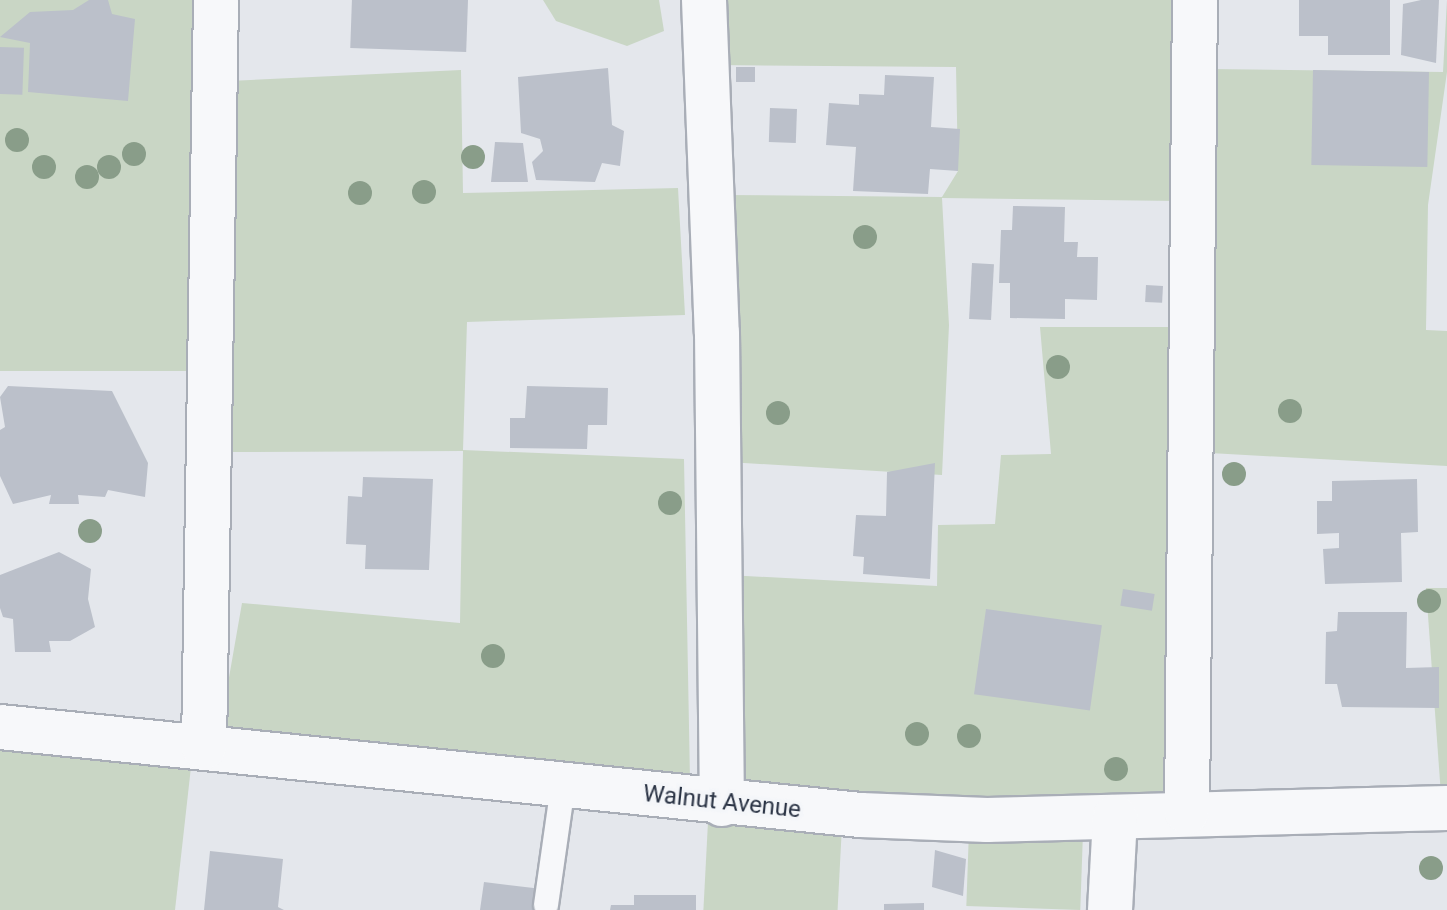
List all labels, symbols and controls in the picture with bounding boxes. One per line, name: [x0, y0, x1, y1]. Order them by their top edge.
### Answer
street label: Walnut Avenue: [642, 779, 802, 825]

